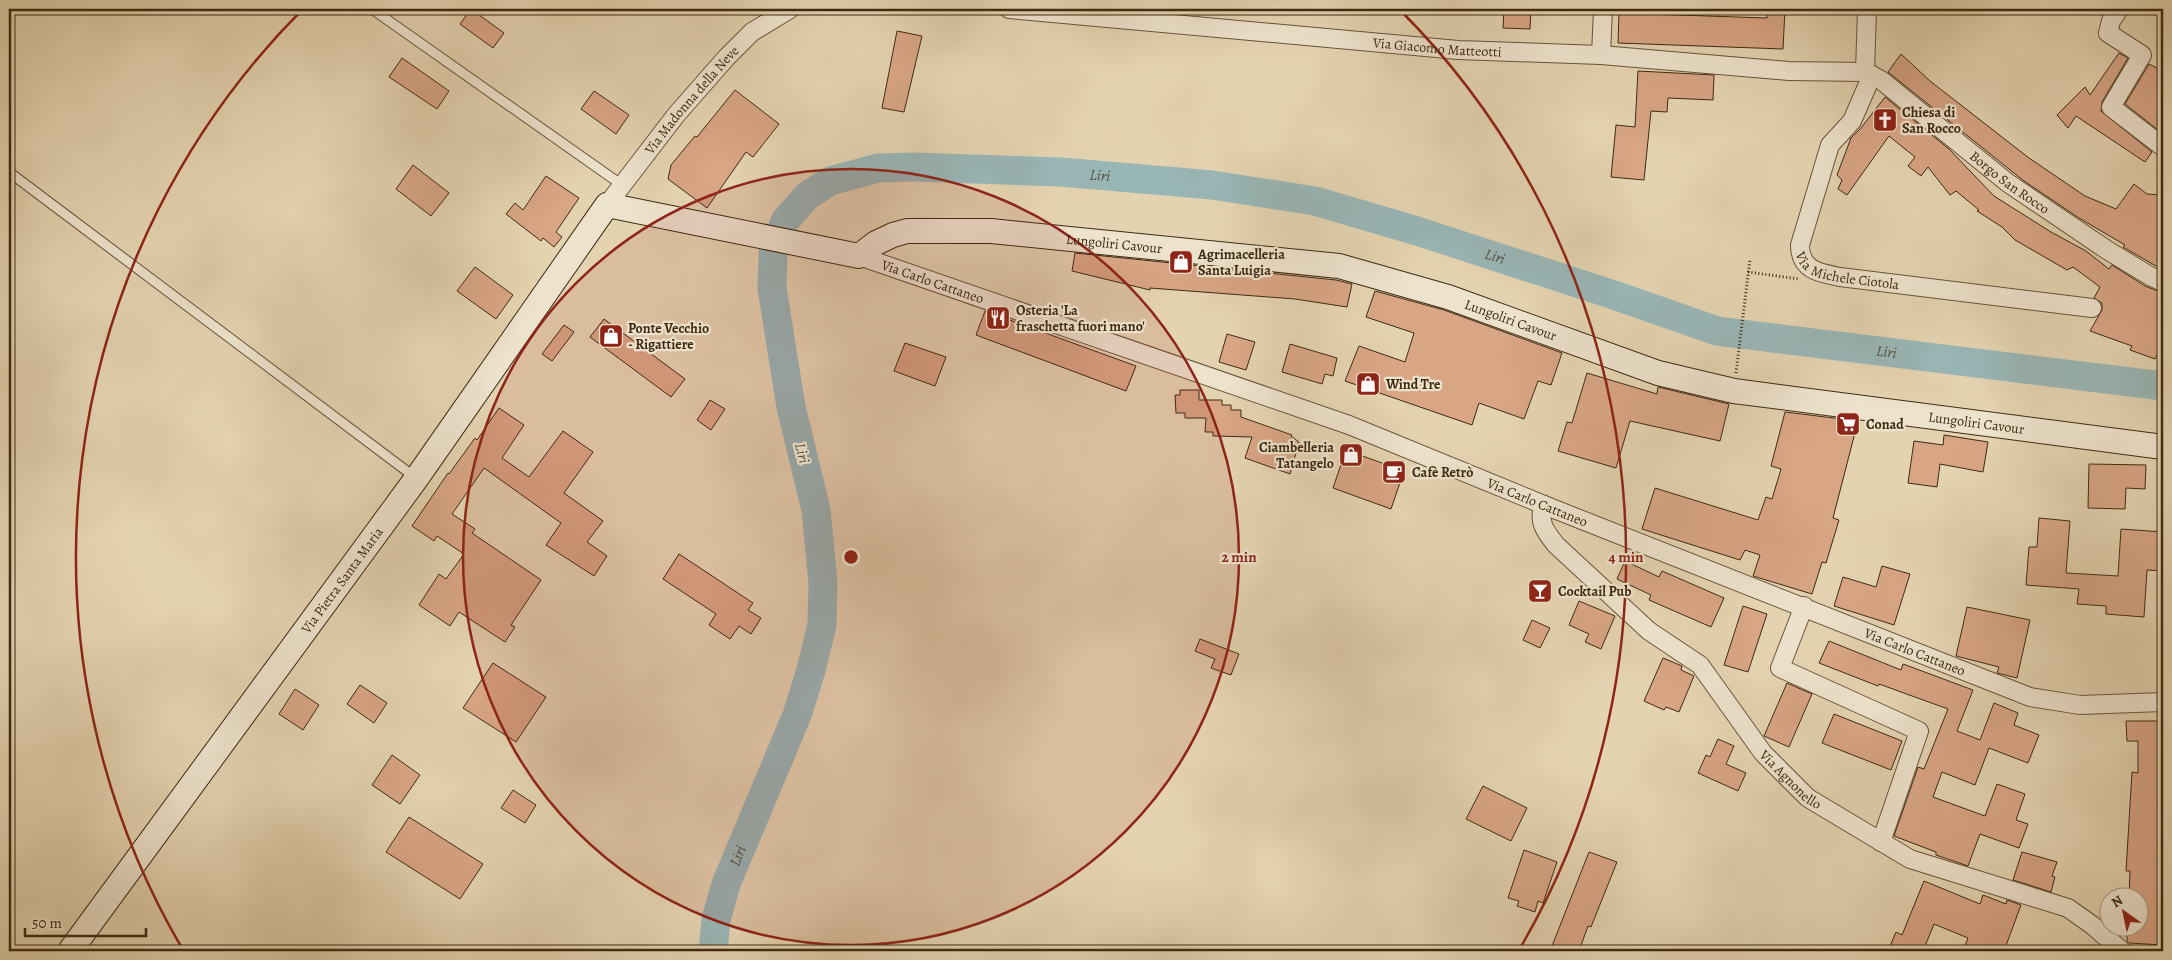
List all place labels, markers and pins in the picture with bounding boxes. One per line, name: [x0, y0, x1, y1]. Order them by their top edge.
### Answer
place label: Chiesa di San Rocco: [1902, 103, 1961, 138]
church icon: Chiesa di San Rocco: [1872, 107, 1898, 133]
place label: Agrimacelleria Santa Luigia: [1197, 245, 1285, 280]
shop icon: Agrimacelleria Santa Luigia: [1168, 249, 1194, 275]
place label: Osteria 'La fraschetta fuori mano': [1016, 301, 1145, 336]
restaurant icon: Osteria 'La fraschetta fuori mano': [985, 305, 1011, 331]
place label: Ponte Vecchio - Rigattiere: [628, 319, 709, 354]
shop icon: Ponte Vecchio - Rigattiere: [598, 323, 624, 349]
shop icon: Wind Tre: [1355, 371, 1381, 397]
place label: Wind Tre: [1385, 375, 1441, 394]
supermarket icon: Conad: [1835, 411, 1861, 437]
place label: Conad: [1866, 415, 1904, 434]
place label: Ciambelleria Tatangelo: [1259, 438, 1334, 473]
shop icon: Ciambelleria Tatangelo: [1338, 442, 1364, 468]
cafe icon: Cafè Retrò: [1381, 459, 1407, 485]
place label: Cafè Retrò: [1412, 463, 1473, 482]
centre of rings: [842, 548, 860, 566]
bar icon: Cocktail Pub: [1527, 578, 1553, 604]
place label: Cocktail Pub: [1558, 582, 1631, 601]

